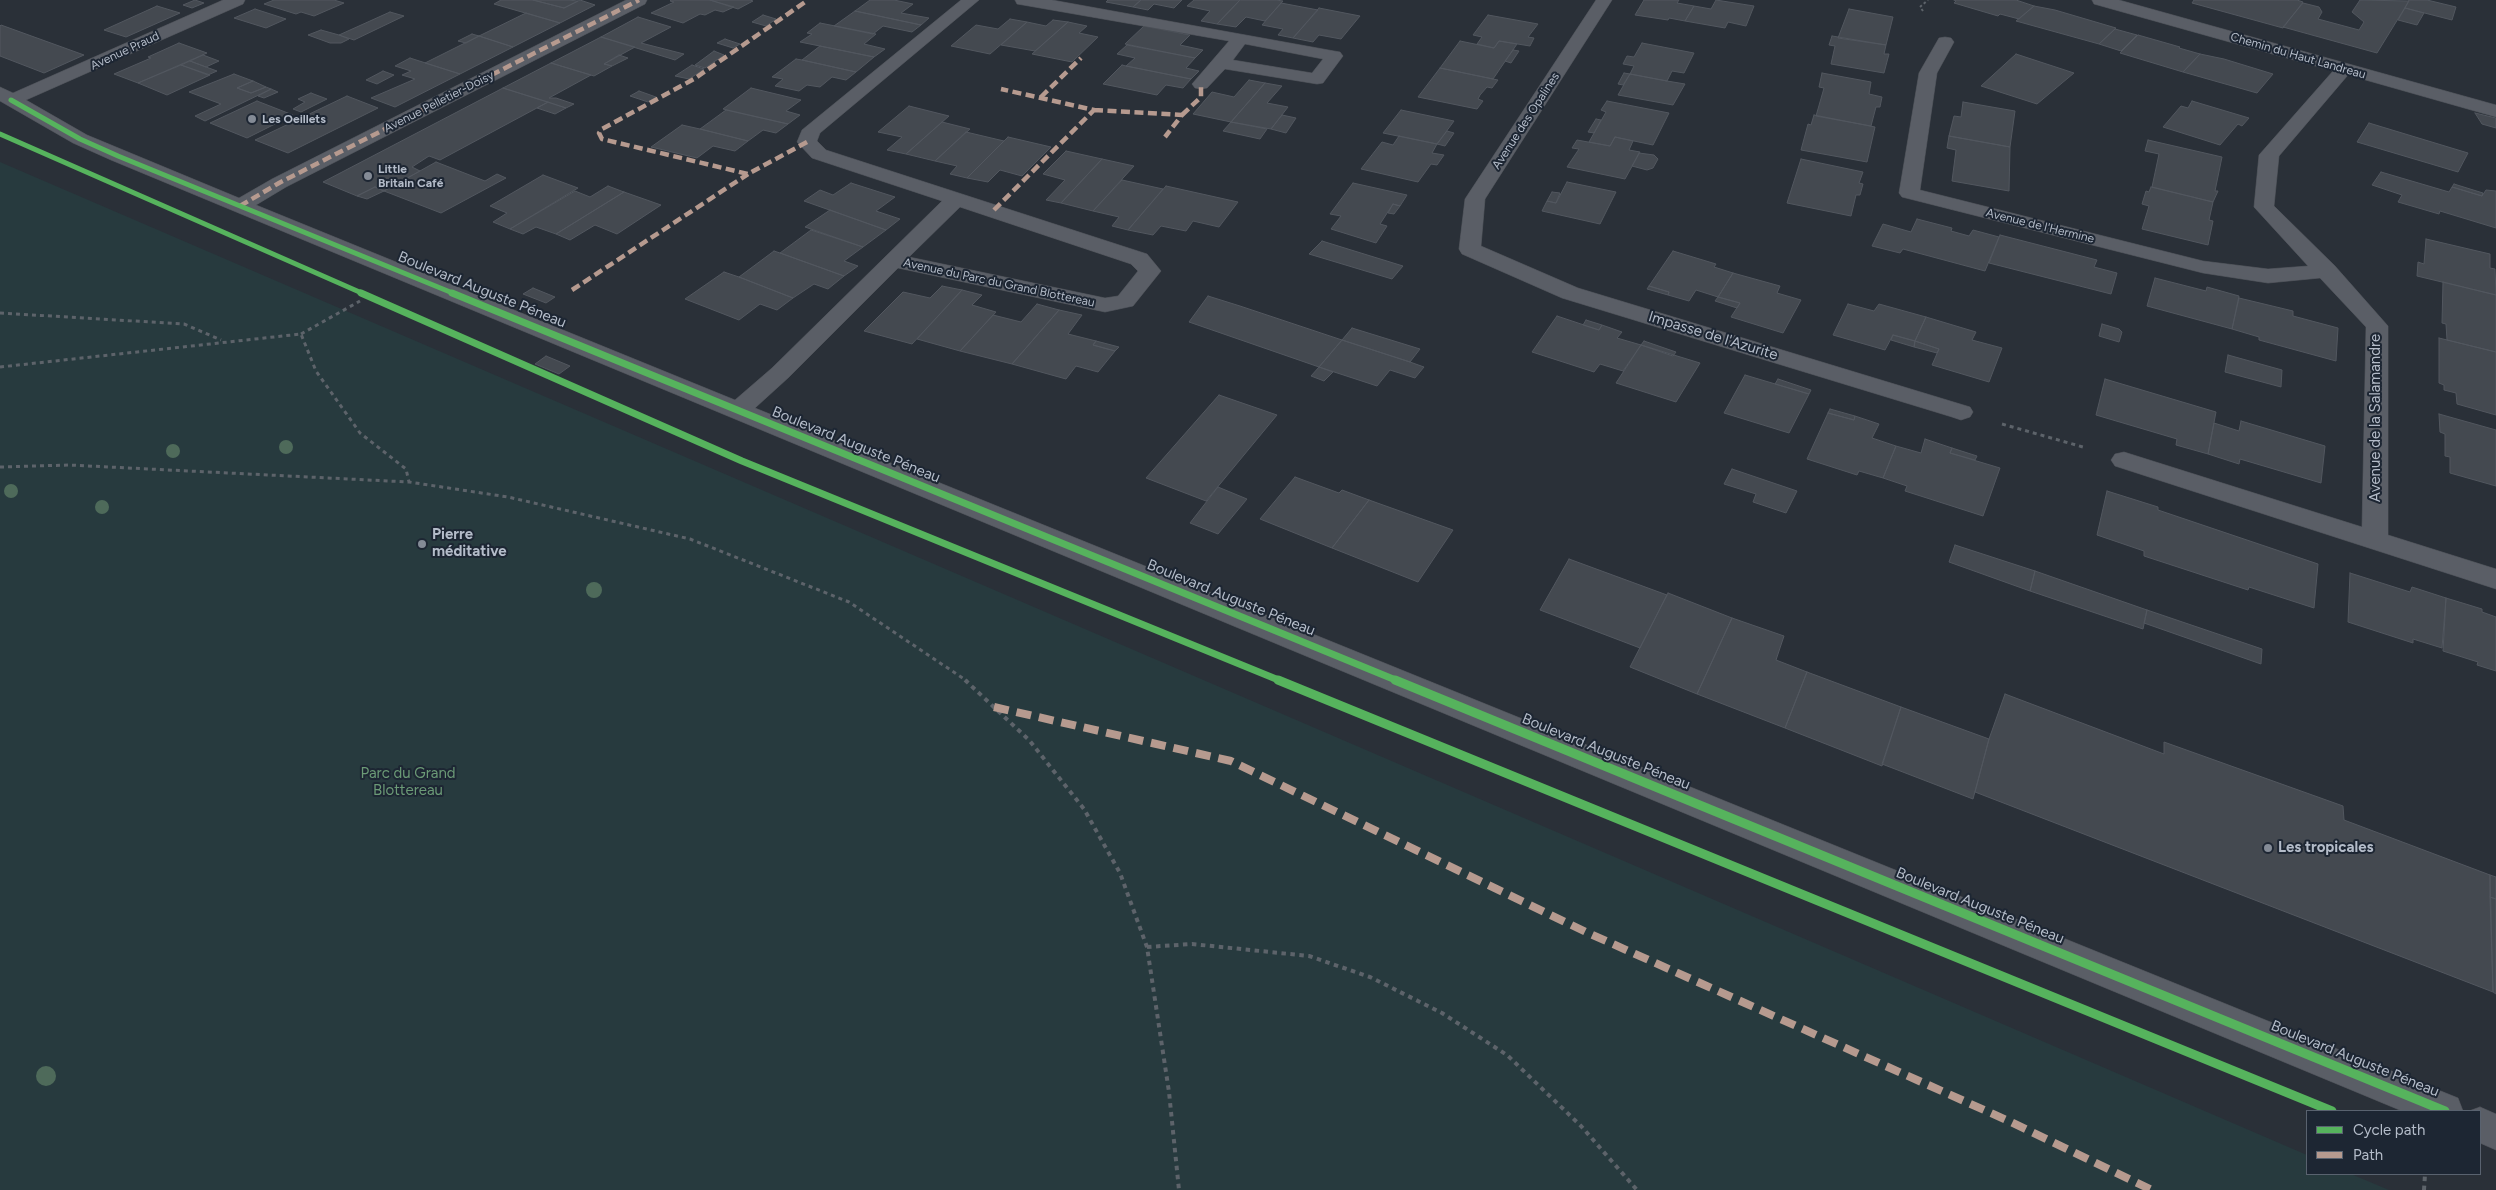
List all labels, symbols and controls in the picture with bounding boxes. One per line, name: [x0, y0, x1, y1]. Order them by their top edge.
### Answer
street label: Avenue Praud: [88, 29, 162, 73]
street label: Chemin du Haut Landreau: [2229, 30, 2367, 82]
street label: Avenue Pelletier-Doisy: [382, 68, 496, 136]
street label: Avenue des Opalines: [1489, 70, 1563, 172]
place label: Les Oeillets: [262, 112, 326, 126]
marker: Les Oeillets: [246, 113, 258, 125]
place label: Little Britain Café: [378, 162, 443, 190]
marker: Little Britain Café: [362, 170, 374, 182]
street label: Avenue de l'Hermine: [1984, 206, 2096, 246]
street label: Boulevard Auguste Péneau: [395, 248, 569, 332]
street label: Avenue du Parc du Grand Blottereau: [902, 256, 1096, 310]
street label: Impasse de l'Azurite: [1646, 308, 1780, 364]
street label: Avenue de la Salamandre: [2367, 334, 2385, 502]
street label: Boulevard Auguste Péneau: [769, 403, 943, 487]
place label: Pierre méditative: [432, 526, 507, 561]
marker: Pierre méditative: [416, 538, 428, 550]
street label: Boulevard Auguste Péneau: [1144, 556, 1318, 640]
street label: Boulevard Auguste Péneau: [1519, 710, 1693, 794]
park label: Parc du Grand Blottereau: [360, 765, 456, 800]
place label: Les tropicales: [2278, 839, 2373, 857]
marker: Les tropicales: [2262, 842, 2274, 854]
street label: Boulevard Auguste Péneau: [1893, 864, 2067, 948]
street label: Boulevard Auguste Péneau: [2268, 1017, 2442, 1101]
legend: [2306, 1110, 2481, 1175]
text: Cycle path: [2353, 1121, 2425, 1139]
text: Path: [2353, 1146, 2383, 1164]

